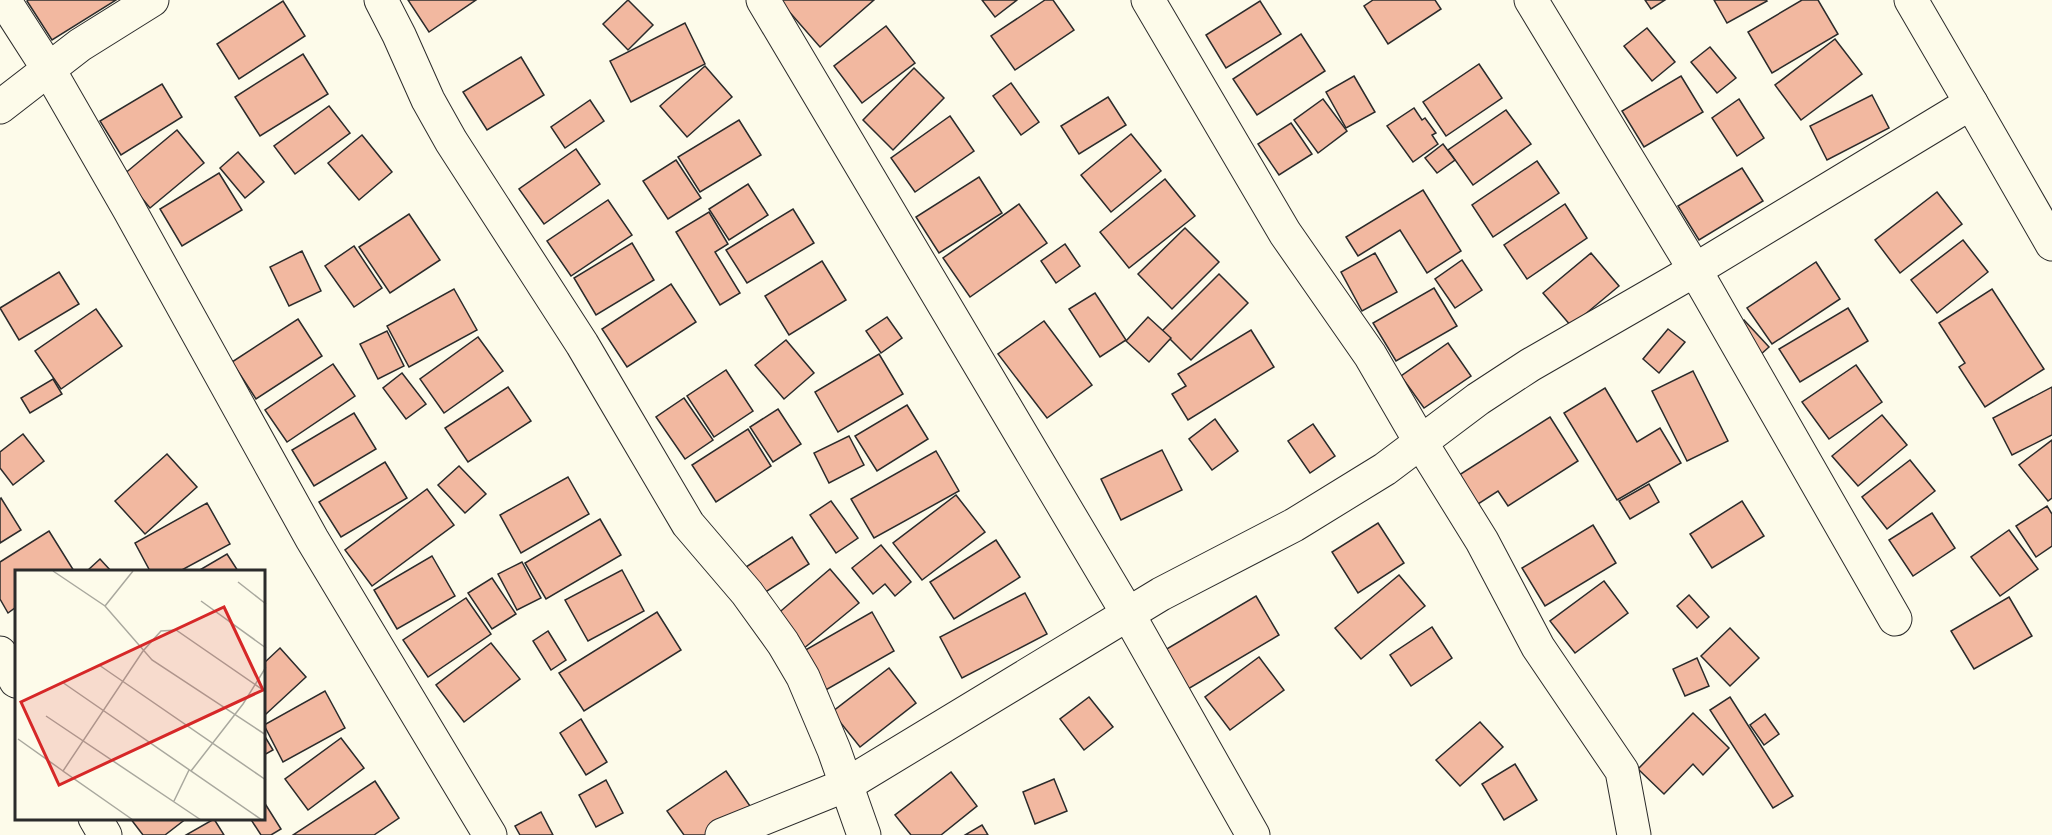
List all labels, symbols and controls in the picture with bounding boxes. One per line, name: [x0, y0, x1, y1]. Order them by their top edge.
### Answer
inset map: [15, 570, 266, 820]

